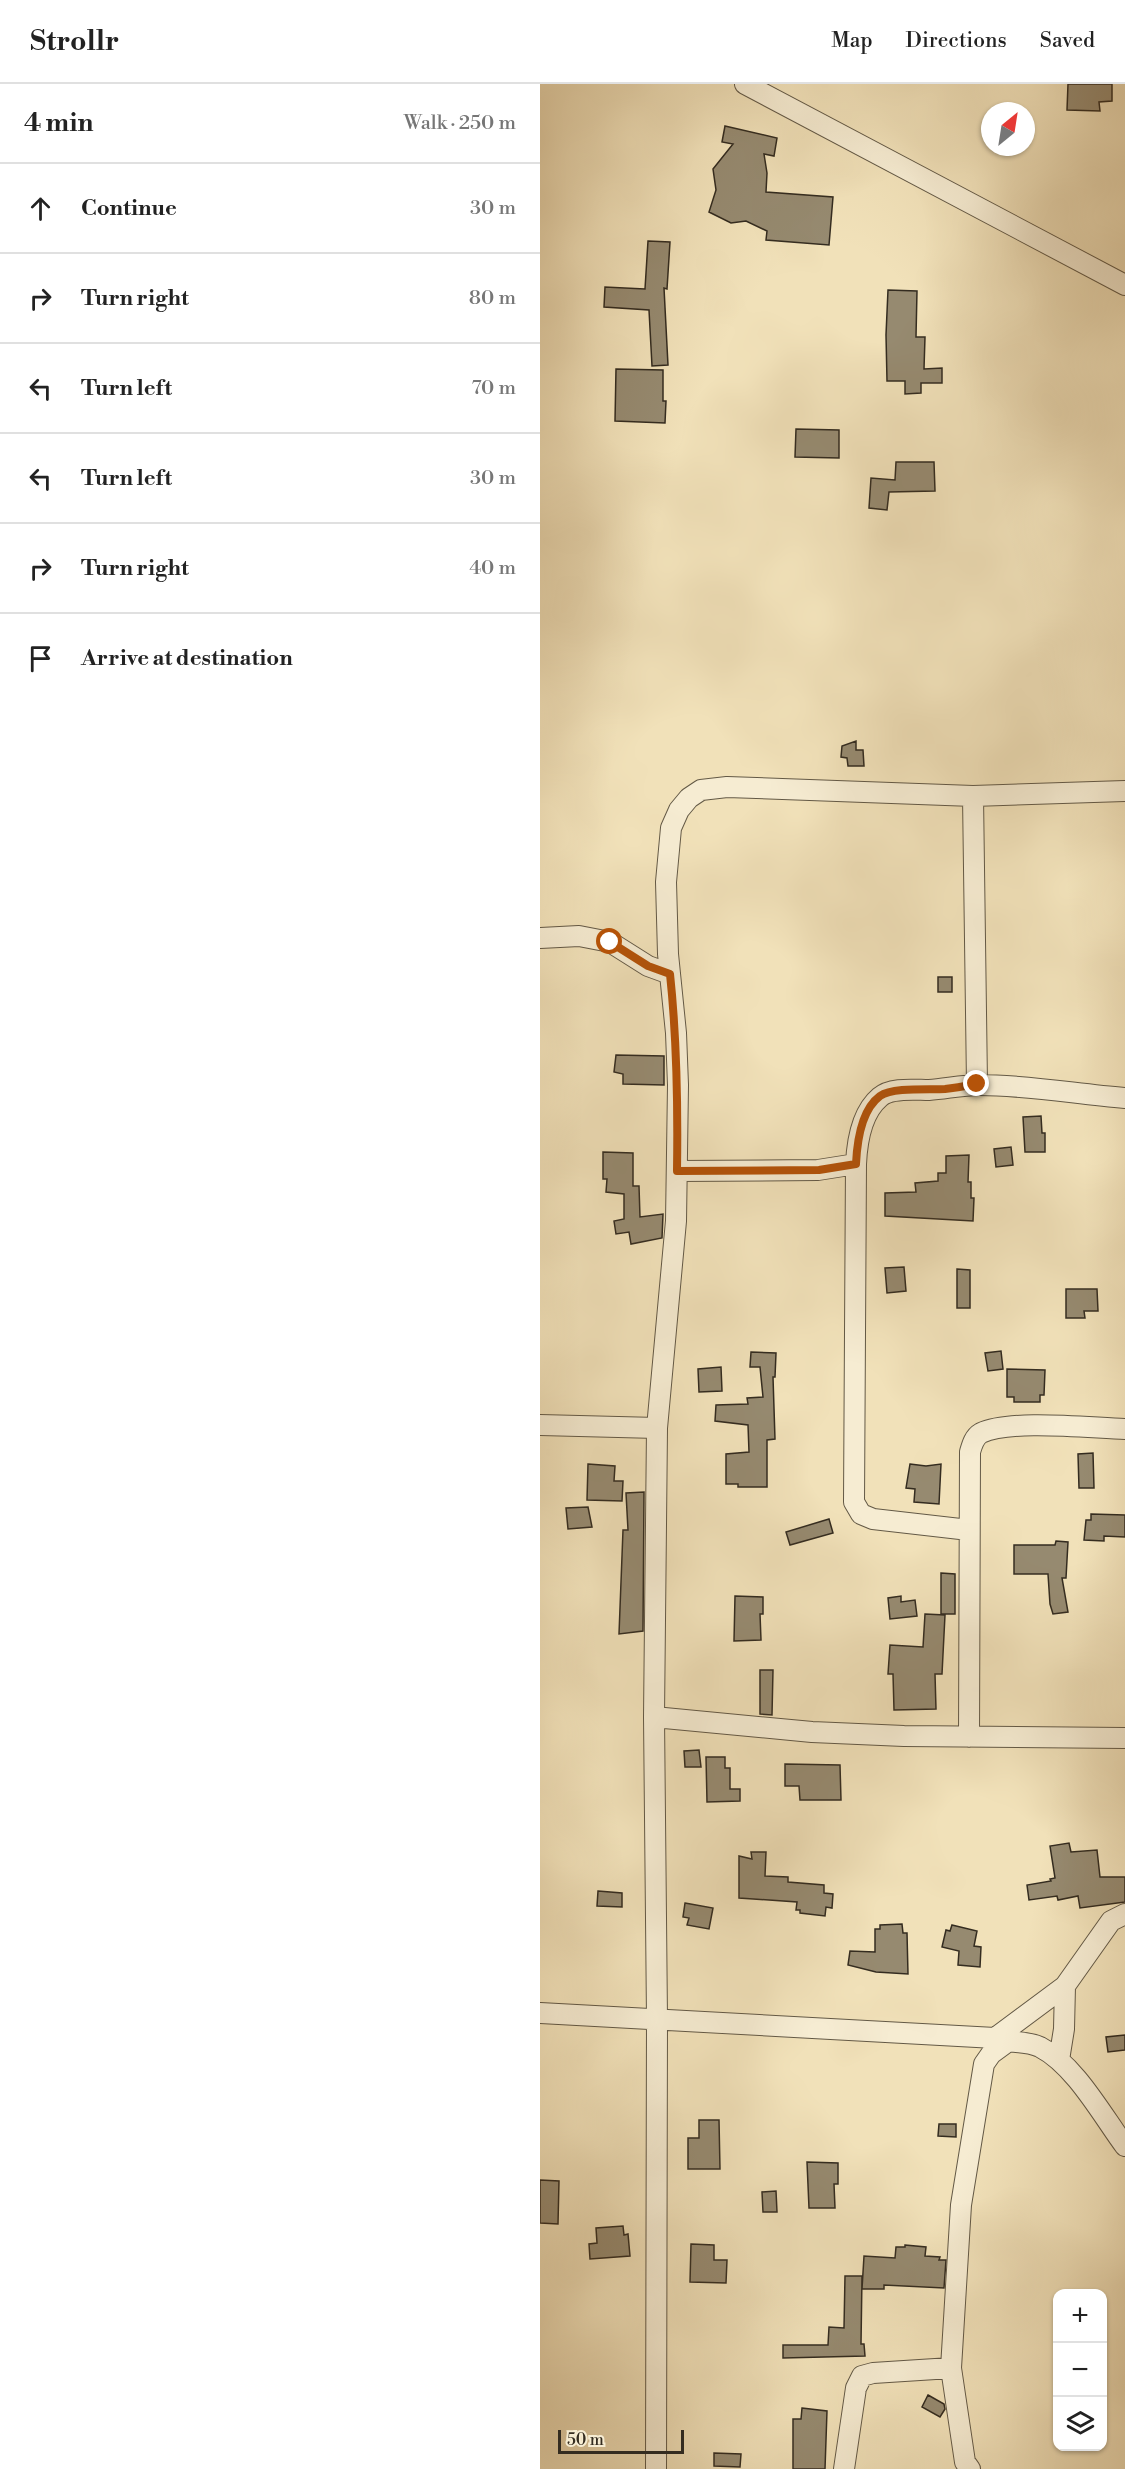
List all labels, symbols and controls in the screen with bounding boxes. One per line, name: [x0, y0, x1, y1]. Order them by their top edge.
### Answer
text: Strollr: [30, 24, 119, 59]
text: Map: [831, 28, 873, 54]
text: Directions: [906, 28, 1007, 54]
text: Saved: [1040, 28, 1095, 54]
north arrow: [981, 102, 1035, 156]
text: 4 min: [24, 107, 94, 139]
text: Walk · 250 m: [404, 111, 516, 136]
icon: ahead: [24, 192, 57, 225]
text: Continue: [81, 195, 177, 222]
text: 30 m: [470, 196, 516, 221]
icon: right: [24, 282, 57, 315]
text: Turn right: [81, 285, 189, 312]
text: 80 m: [469, 286, 516, 311]
icon: left: [24, 372, 57, 405]
text: Turn left: [81, 375, 172, 402]
text: 70 m: [472, 376, 516, 401]
icon: left: [24, 462, 57, 495]
text: Turn left: [81, 465, 172, 492]
text: 30 m: [470, 466, 516, 491]
icon: right: [24, 552, 57, 585]
text: Turn right: [81, 555, 189, 582]
text: 40 m: [469, 556, 516, 581]
icon: arrive: [24, 642, 57, 675]
text: Arrive at destination: [81, 645, 293, 672]
route start: [596, 928, 622, 954]
route end: [963, 1070, 989, 1096]
map controls: [1053, 2289, 1107, 2451]
button: +: [1053, 2289, 1107, 2343]
button: −: [1053, 2343, 1107, 2397]
button: layers: [1053, 2397, 1107, 2451]
scale bar: [558, 2427, 684, 2454]
text: 50 m: [567, 2430, 604, 2450]

